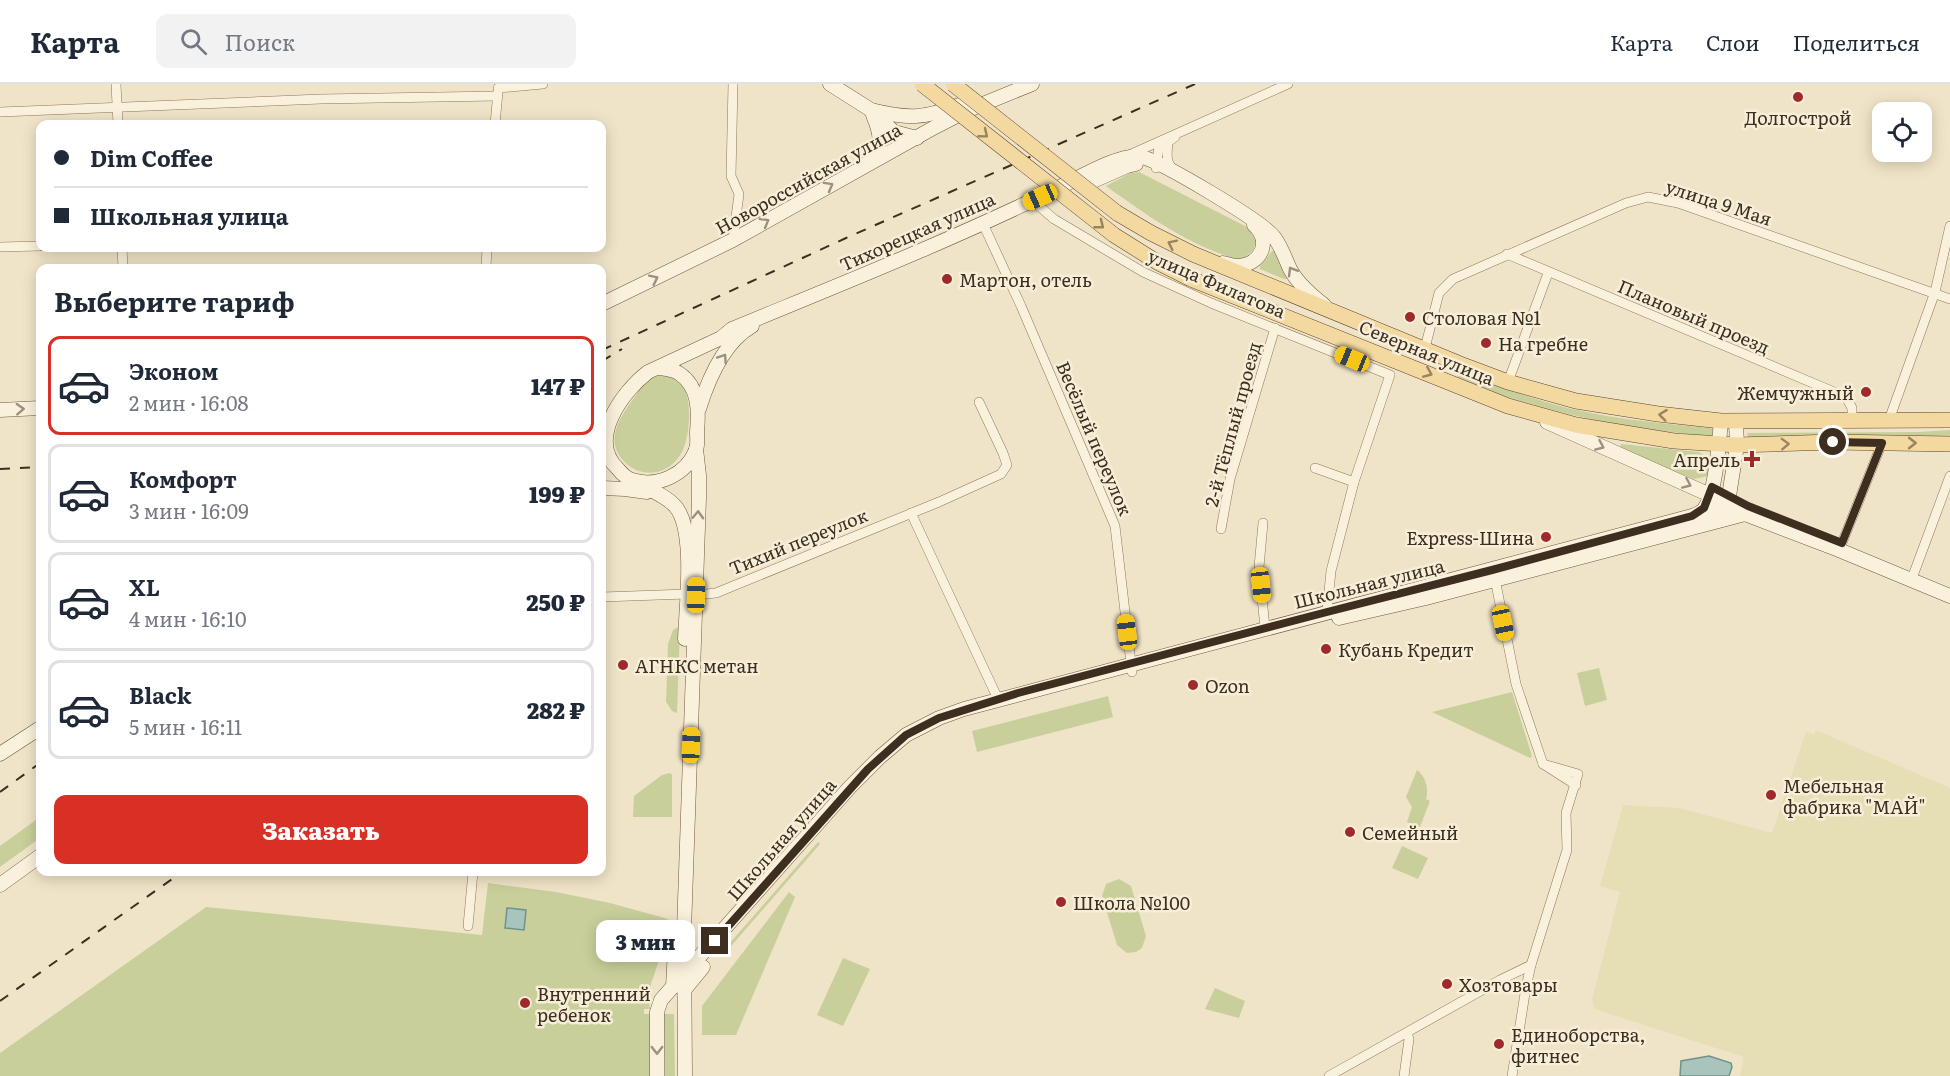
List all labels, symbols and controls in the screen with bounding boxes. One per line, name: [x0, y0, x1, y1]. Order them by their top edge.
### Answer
search box: [156, 14, 576, 68]
text: Карта: [30, 20, 120, 62]
icon: search: [177, 25, 210, 58]
text: Поиск: [225, 25, 295, 58]
text: Карта: [1610, 26, 1673, 57]
text: Слои: [1706, 26, 1760, 57]
text: Поделиться: [1793, 26, 1920, 57]
marker: Долгострой: [1791, 90, 1805, 104]
map controls: [1872, 102, 1932, 162]
button: locate: [1872, 102, 1932, 162]
place label: Долгострой: [1744, 104, 1852, 131]
street label: Новороссийская улица: [710, 115, 906, 241]
one-way arrow: [978, 126, 989, 137]
text: Dim Coffee: [90, 141, 213, 174]
street label: улица 9 Мая: [1662, 172, 1776, 232]
car: [1020, 181, 1060, 213]
one-way arrow: [823, 182, 834, 193]
street label: Тихорецкая улица: [835, 184, 999, 277]
text: Школьная улица: [90, 199, 289, 232]
one-way arrow: [1093, 217, 1104, 228]
one-way arrow: [759, 218, 769, 229]
one-way arrow: [1167, 239, 1178, 251]
street label: улица Филатова: [1144, 242, 1290, 324]
place label: Мартон, отель: [959, 266, 1092, 293]
one-way arrow: [1288, 267, 1300, 277]
marker: Мартон, отель: [940, 272, 954, 286]
street label: Плановый проезд: [1614, 272, 1774, 360]
one-way arrow: [648, 275, 659, 286]
text: Выберите тариф: [54, 280, 295, 320]
place label: Столовая №1: [1422, 304, 1541, 331]
marker: Столовая №1: [1403, 310, 1417, 324]
street label: Северная улица: [1355, 313, 1499, 392]
place label: На гребне: [1498, 330, 1588, 357]
marker: На гребне: [1479, 336, 1493, 350]
street label: 2-й Тёплый проезд: [1197, 339, 1267, 509]
car: [1332, 344, 1372, 374]
text: Эконом: [129, 354, 218, 387]
one-way arrow: [716, 354, 727, 365]
street label: Весёлый переулок: [1050, 357, 1140, 520]
icon: car: [57, 359, 111, 413]
one-way arrow: [1421, 366, 1432, 378]
text: 147 ₽: [531, 369, 585, 402]
place label: Жемчужный: [1737, 379, 1854, 406]
marker: Жемчужный: [1859, 385, 1873, 399]
text: 2 мин · 16:08: [129, 387, 248, 417]
one-way arrow: [16, 403, 25, 416]
one-way arrow: [1658, 409, 1668, 421]
route start: [1819, 428, 1846, 455]
one-way arrow: [1780, 437, 1789, 450]
one-way arrow: [1908, 437, 1917, 449]
one-way arrow: [1594, 439, 1605, 451]
place label: Апрель: [1673, 446, 1740, 473]
marker: Апрель: [1745, 452, 1759, 466]
text: Комфорт: [129, 462, 237, 495]
icon: car: [57, 467, 111, 521]
text: 199 ₽: [529, 477, 585, 510]
one-way arrow: [1680, 477, 1691, 489]
text: 3 мин · 16:09: [129, 495, 249, 525]
street label: Тихий переулок: [725, 501, 872, 581]
one-way arrow: [692, 511, 705, 520]
place label: Express-Шина: [1406, 524, 1534, 551]
marker: Express-Шина: [1539, 530, 1553, 544]
street label: Школьная улица: [1291, 551, 1447, 615]
car: [1250, 566, 1272, 604]
text: XL: [129, 570, 160, 603]
icon: car: [57, 575, 111, 629]
car: [687, 577, 705, 613]
text: 250 ₽: [526, 585, 585, 618]
text: 4 мин · 16:10: [129, 603, 246, 633]
car: [1490, 604, 1516, 642]
car: [1116, 613, 1138, 651]
place label: Кубань Кредит: [1338, 636, 1474, 663]
marker: Кубань Кредит: [1319, 642, 1333, 656]
place label: АГНКС метан: [635, 652, 759, 679]
marker: АГНКС метан: [616, 658, 630, 672]
place label: Ozon: [1205, 672, 1250, 699]
text: Black: [129, 678, 191, 711]
marker: Ozon: [1186, 678, 1200, 692]
icon: car: [57, 683, 111, 737]
text: 282 ₽: [527, 693, 585, 726]
text: 5 мин · 16:11: [129, 711, 242, 741]
car: [681, 727, 701, 763]
street label: Школьная улица: [720, 772, 842, 906]
place label: Мебельная фабрика "МАЙ": [1783, 772, 1926, 820]
marker: Мебельная фабрика "МАЙ": [1764, 788, 1778, 802]
button: Заказать: [54, 795, 588, 864]
place label: Семейный: [1362, 819, 1458, 846]
marker: Семейный: [1343, 825, 1357, 839]
place label: Школа №100: [1073, 889, 1190, 916]
marker: Школа №100: [1054, 895, 1068, 909]
callout: 3 мин: [595, 920, 694, 962]
text: 3 мин: [615, 926, 676, 956]
route end: [701, 927, 728, 954]
place label: Хозтовары: [1459, 971, 1558, 998]
marker: Хозтовары: [1440, 977, 1454, 991]
place label: Внутренний ребенок: [537, 980, 651, 1028]
marker: Внутренний ребенок: [518, 996, 532, 1010]
place label: Единоборства, фитнес: [1511, 1021, 1645, 1069]
marker: Единоборства, фитнес: [1492, 1037, 1506, 1051]
one-way arrow: [651, 1045, 663, 1054]

